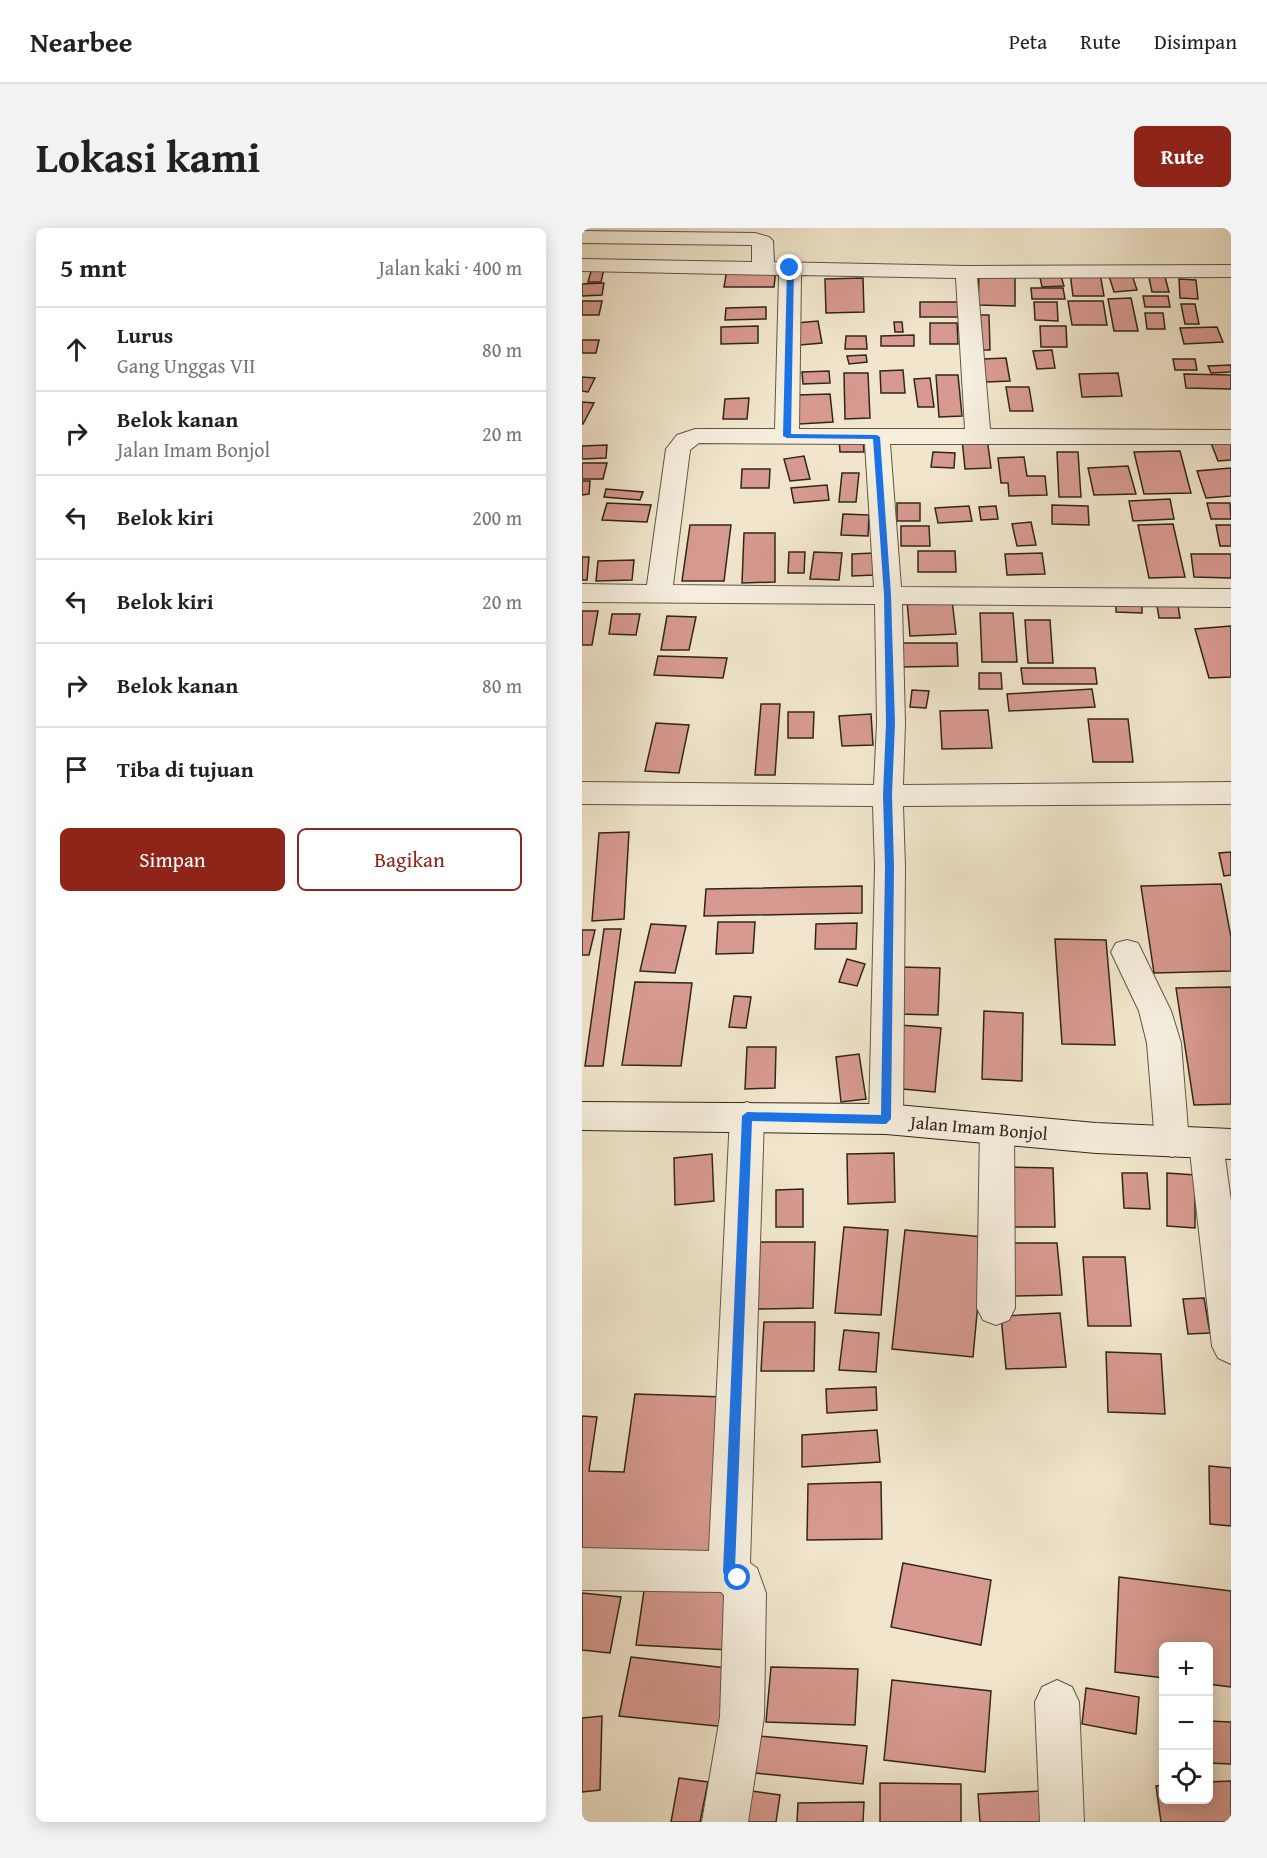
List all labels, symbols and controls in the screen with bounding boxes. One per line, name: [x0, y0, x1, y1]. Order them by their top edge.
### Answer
text: Nearbee: [30, 21, 133, 62]
text: Peta: [1009, 26, 1047, 57]
text: Rute: [1080, 26, 1121, 57]
text: Disimpan: [1154, 26, 1237, 57]
text: Lokasi kami: [36, 126, 260, 187]
button: Rute: [1134, 126, 1231, 187]
text: 5 mnt: [60, 248, 127, 287]
text: Jalan kaki · 400 m: [378, 253, 522, 282]
route end: [776, 254, 802, 280]
text: Lurus: [117, 319, 173, 351]
icon: ahead: [60, 333, 93, 366]
text: 80 m: [482, 335, 522, 364]
text: Gang Unggas VII: [117, 351, 255, 380]
text: Belok kanan: [117, 403, 238, 435]
icon: right: [60, 417, 93, 450]
text: 20 m: [482, 419, 522, 448]
text: Jalan Imam Bonjol: [117, 435, 270, 464]
icon: left: [60, 501, 93, 534]
text: Belok kiri: [117, 501, 214, 533]
text: 200 m: [472, 503, 522, 532]
icon: left: [60, 585, 93, 618]
text: Belok kiri: [117, 585, 214, 617]
text: 20 m: [482, 587, 522, 616]
icon: right: [60, 669, 93, 702]
text: Belok kanan: [117, 669, 238, 701]
text: 80 m: [482, 671, 522, 700]
icon: arrive: [60, 753, 93, 786]
text: Tiba di tujuan: [117, 753, 254, 785]
button: Simpan: [60, 828, 285, 891]
button: Bagikan: [297, 828, 522, 891]
street label: Jalan Imam Bonjol: [907, 1108, 1049, 1147]
route start: [724, 1564, 750, 1590]
map controls: [1159, 1642, 1213, 1804]
button: +: [1159, 1642, 1213, 1696]
button: −: [1159, 1696, 1213, 1750]
button: locate: [1159, 1750, 1213, 1804]

